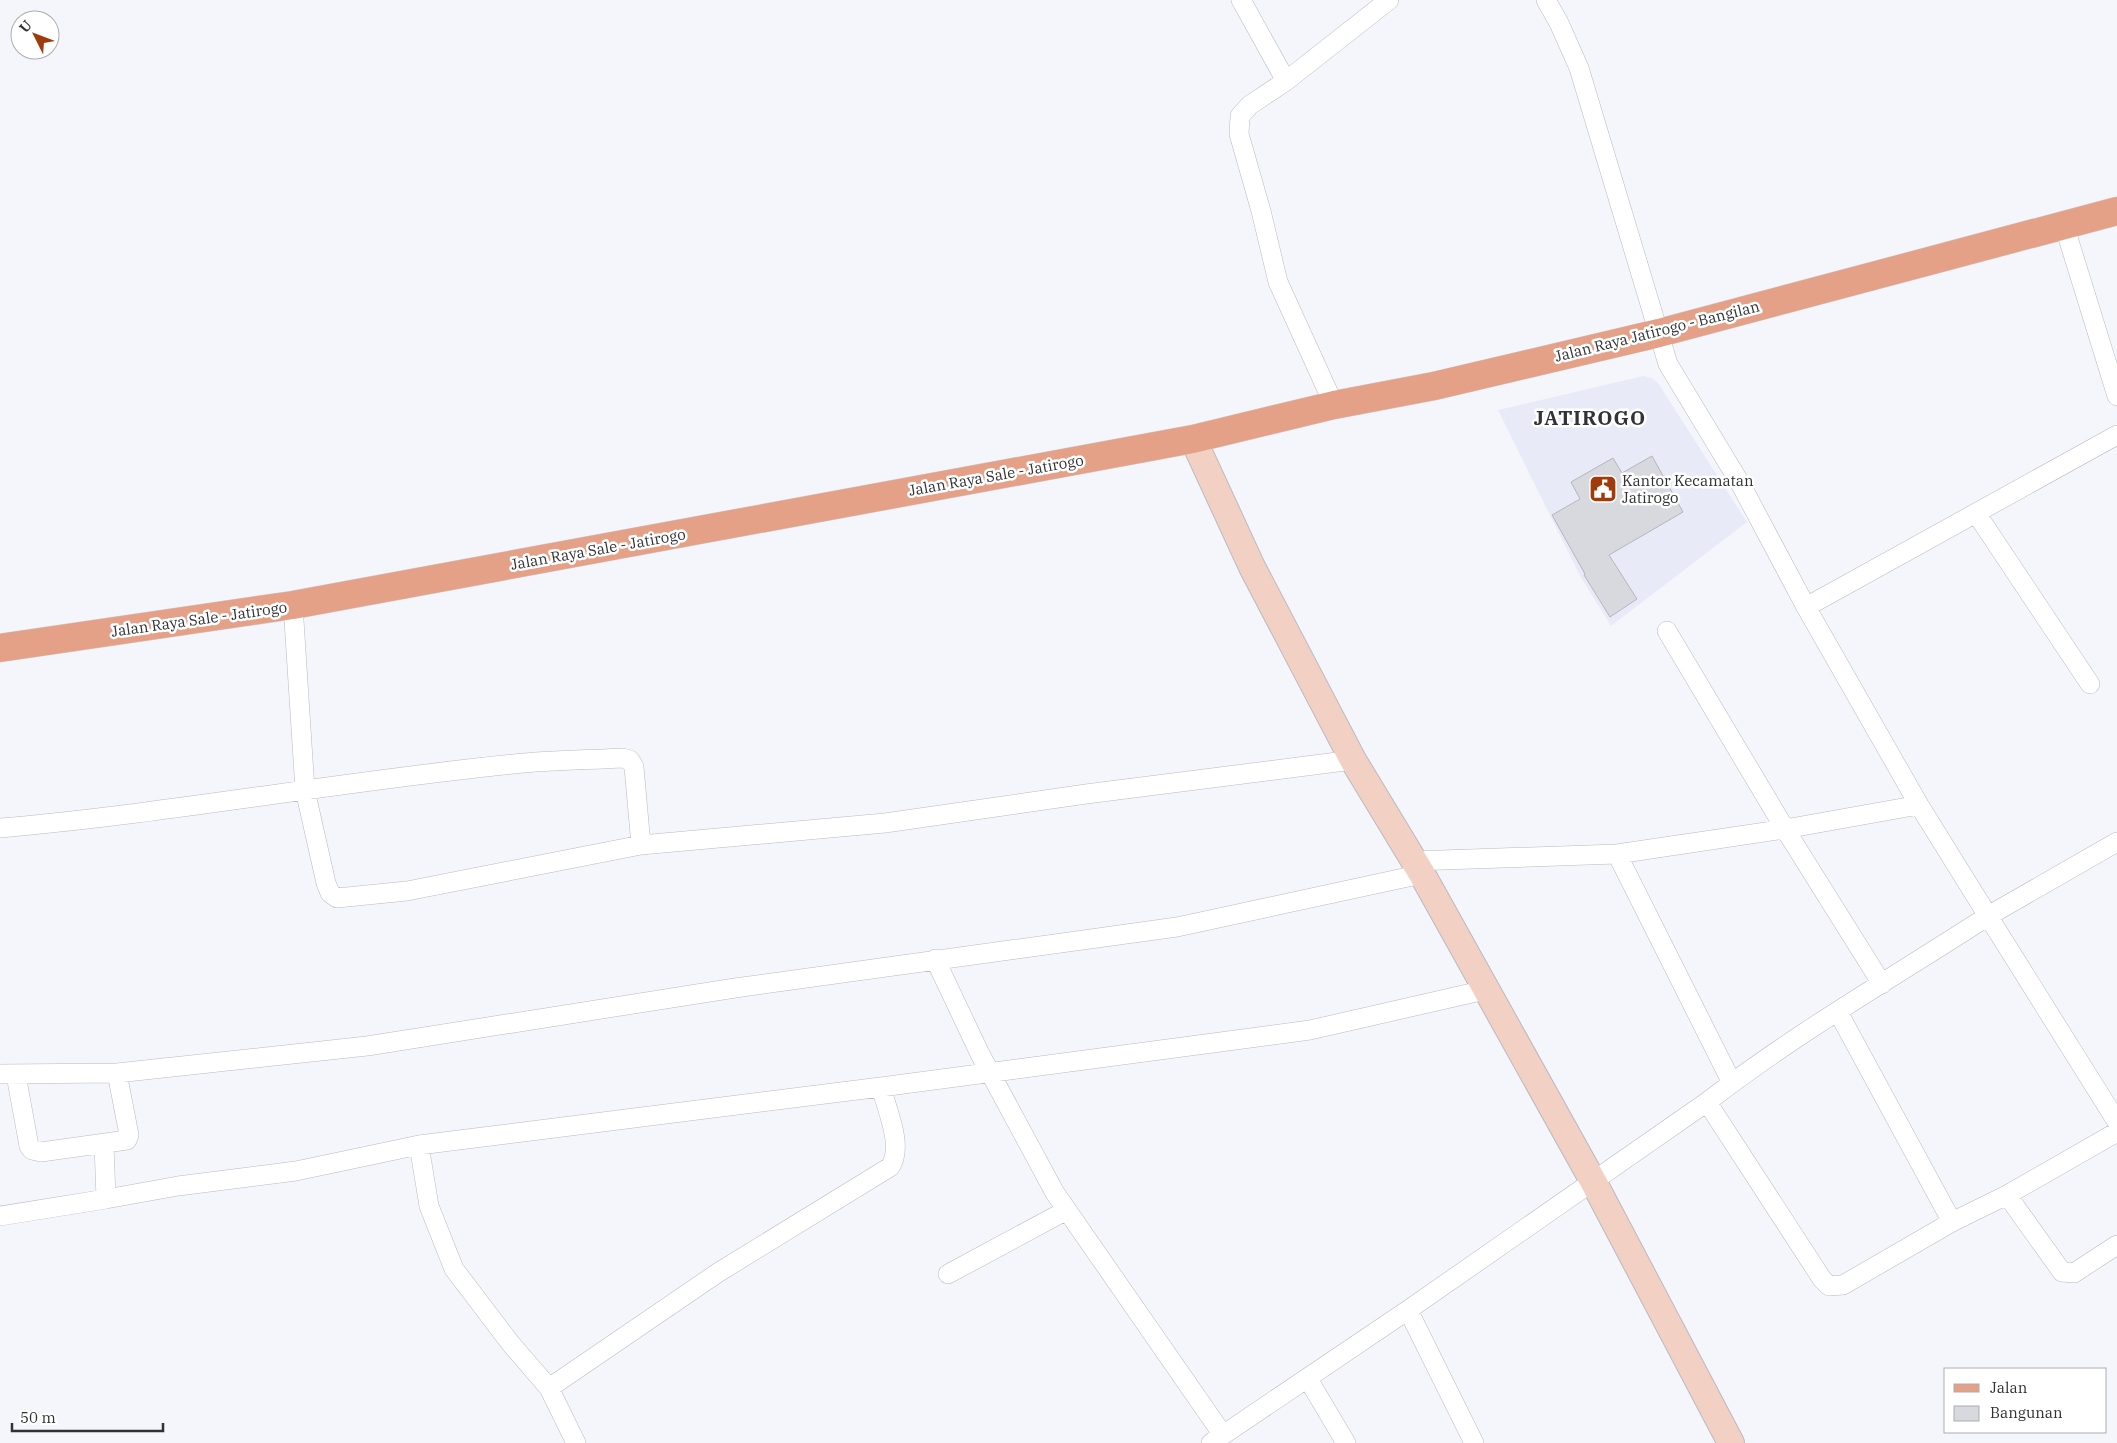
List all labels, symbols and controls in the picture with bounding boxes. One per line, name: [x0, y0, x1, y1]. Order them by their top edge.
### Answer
north arrow: [10, 10, 60, 60]
text: U: [15, 16, 36, 36]
street label: Jalan Raya Jatirogo - Bangilan: [1553, 296, 1762, 366]
district label: JATIROGO: [1534, 404, 1646, 431]
street label: Jalan Raya Sale - Jatirogo: [907, 450, 1085, 500]
place label: Kantor Kecamatan Jatirogo: [1622, 471, 1754, 507]
public building icon: Kantor Kecamatan Jatirogo: [1588, 474, 1618, 504]
street label: Jalan Raya Sale - Jatirogo: [509, 524, 687, 574]
street label: Jalan Raya Sale - Jatirogo: [110, 597, 288, 641]
legend: [1944, 1368, 2107, 1433]
text: Jalan: [1990, 1378, 2028, 1397]
scale bar: [12, 1400, 164, 1432]
text: Bangunan: [1990, 1403, 2063, 1422]
text: 50 m: [20, 1408, 56, 1427]

